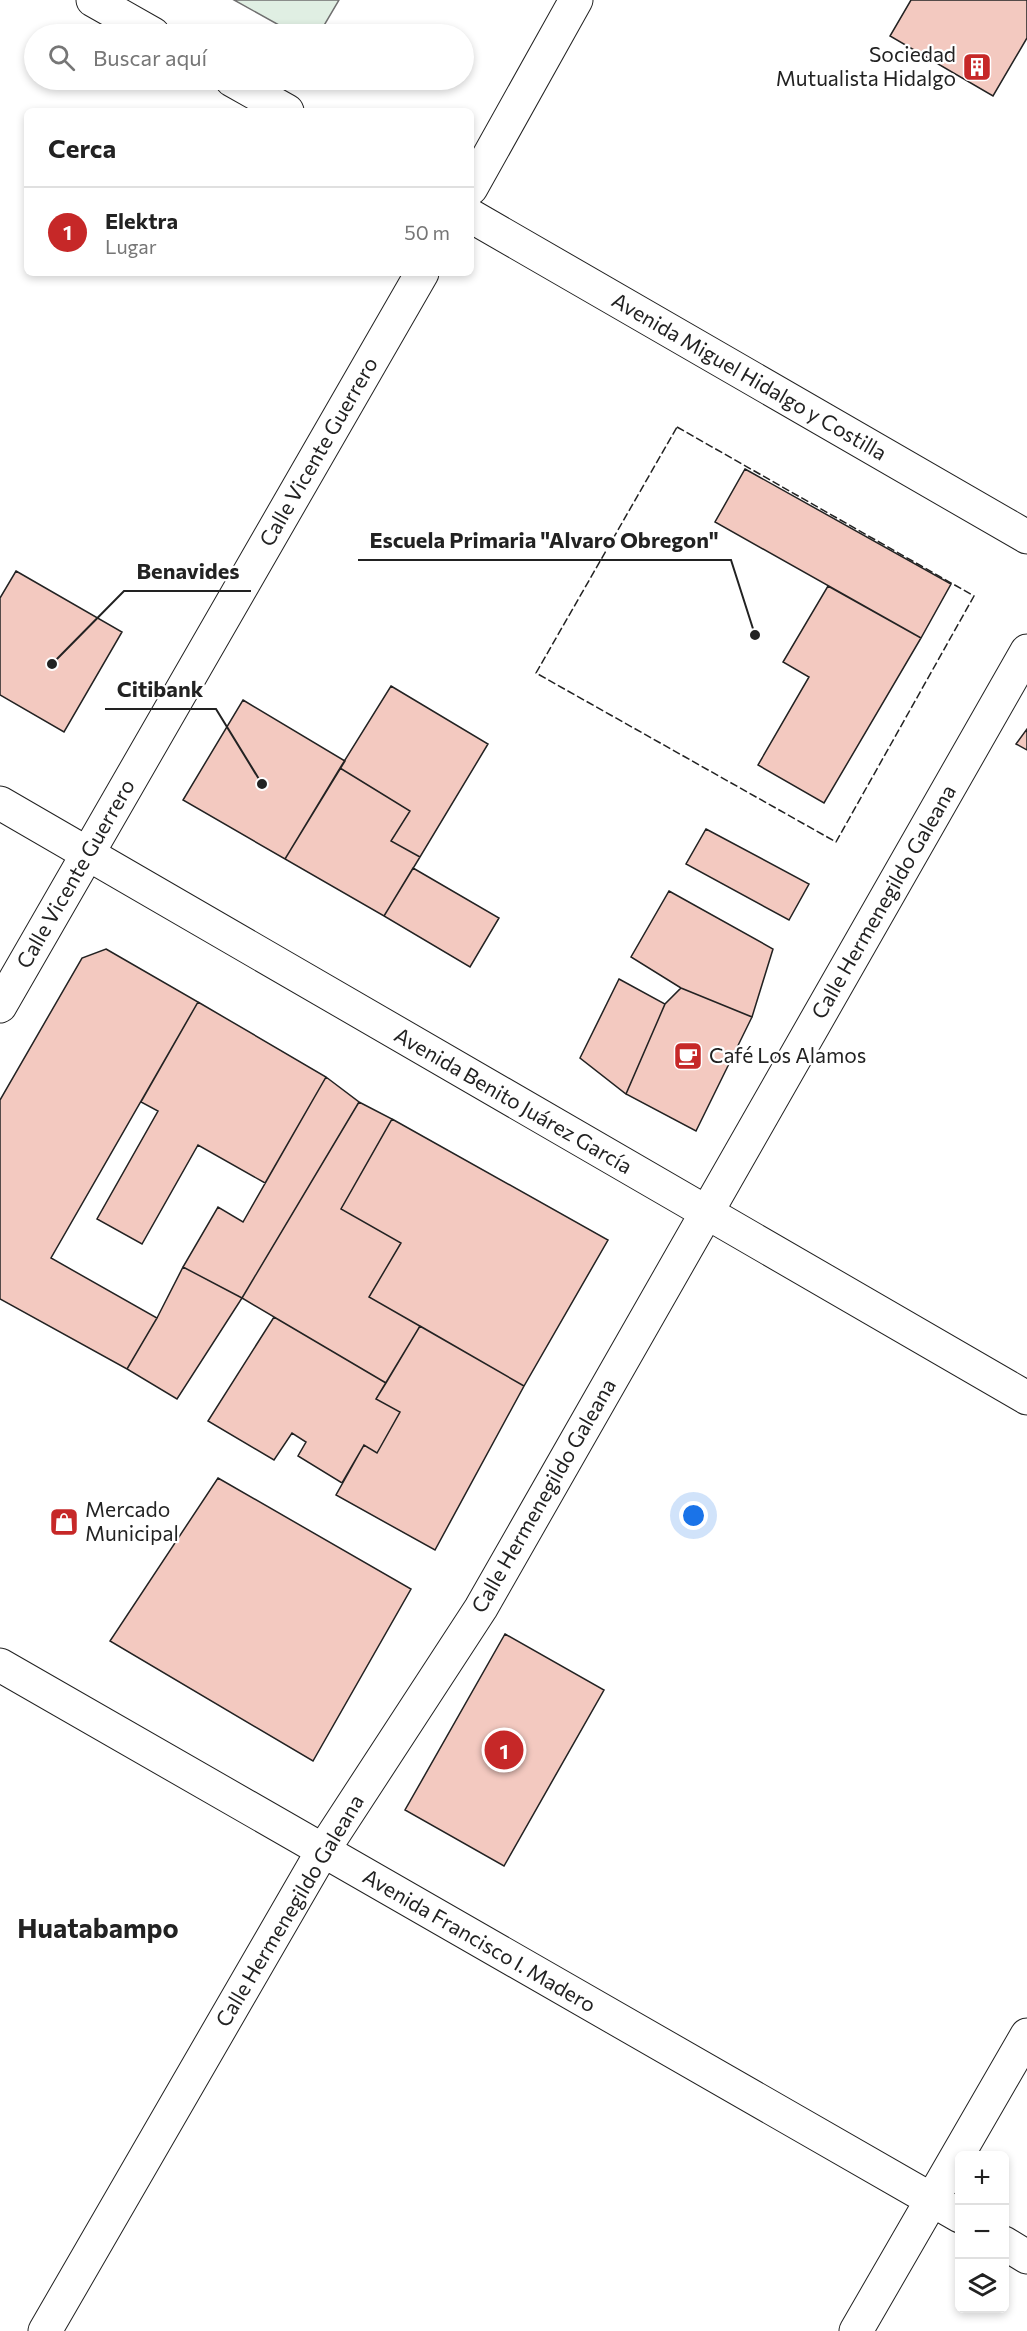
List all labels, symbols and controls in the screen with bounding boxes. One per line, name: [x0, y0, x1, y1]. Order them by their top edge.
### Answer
search box: [24, 24, 474, 90]
icon: search: [45, 41, 78, 74]
place label: Sociedad Mutualista Hidalgo: [776, 41, 956, 90]
text: Buscar aquí: [93, 44, 207, 71]
building icon: Sociedad Mutualista Hidalgo: [961, 51, 993, 83]
text: Cerca: [48, 132, 116, 163]
text: Elektra: [105, 207, 178, 234]
text: 1: [63, 220, 72, 244]
text: 50 m: [404, 220, 450, 244]
text: Lugar: [105, 234, 157, 258]
street label: Avenida Miguel Hidalgo y Costilla: [608, 287, 891, 465]
street label: Calle Vicente Guerrero: [253, 352, 382, 550]
callout: Escuela Primaria "Alvaro Obregon": [358, 520, 731, 560]
text: Escuela Primaria "Alvaro Obregon": [369, 526, 719, 553]
callout: Benavides: [124, 551, 251, 591]
text: Benavides: [137, 557, 239, 584]
callout: Citibank: [105, 669, 216, 709]
text: Citibank: [117, 675, 204, 702]
street label: Calle Vicente Guerrero: [10, 774, 139, 972]
street label: Calle Hermenegildo Galeana: [805, 780, 960, 1023]
street label: Avenida Benito Juárez García: [390, 1021, 637, 1178]
cafe icon: Café Los Alamos: [672, 1040, 704, 1072]
place label: Café Los Alamos: [709, 1042, 866, 1067]
street label: Calle Hermenegildo Galeana: [465, 1374, 620, 1617]
place label: Mercado Municipal: [85, 1496, 179, 1545]
your location: [679, 1501, 708, 1530]
shop icon: Mercado Municipal: [48, 1506, 80, 1538]
pin: 1: [484, 1728, 524, 1772]
street label: Calle Hermenegildo Galeana: [209, 1790, 368, 2031]
street label: Avenida Francisco I. Madero: [359, 1863, 601, 2017]
district label: Huatabampo: [17, 1911, 179, 1944]
map controls: [955, 2151, 1009, 2313]
button: +: [955, 2151, 1009, 2205]
button: −: [955, 2205, 1009, 2259]
button: layers: [955, 2259, 1009, 2313]

